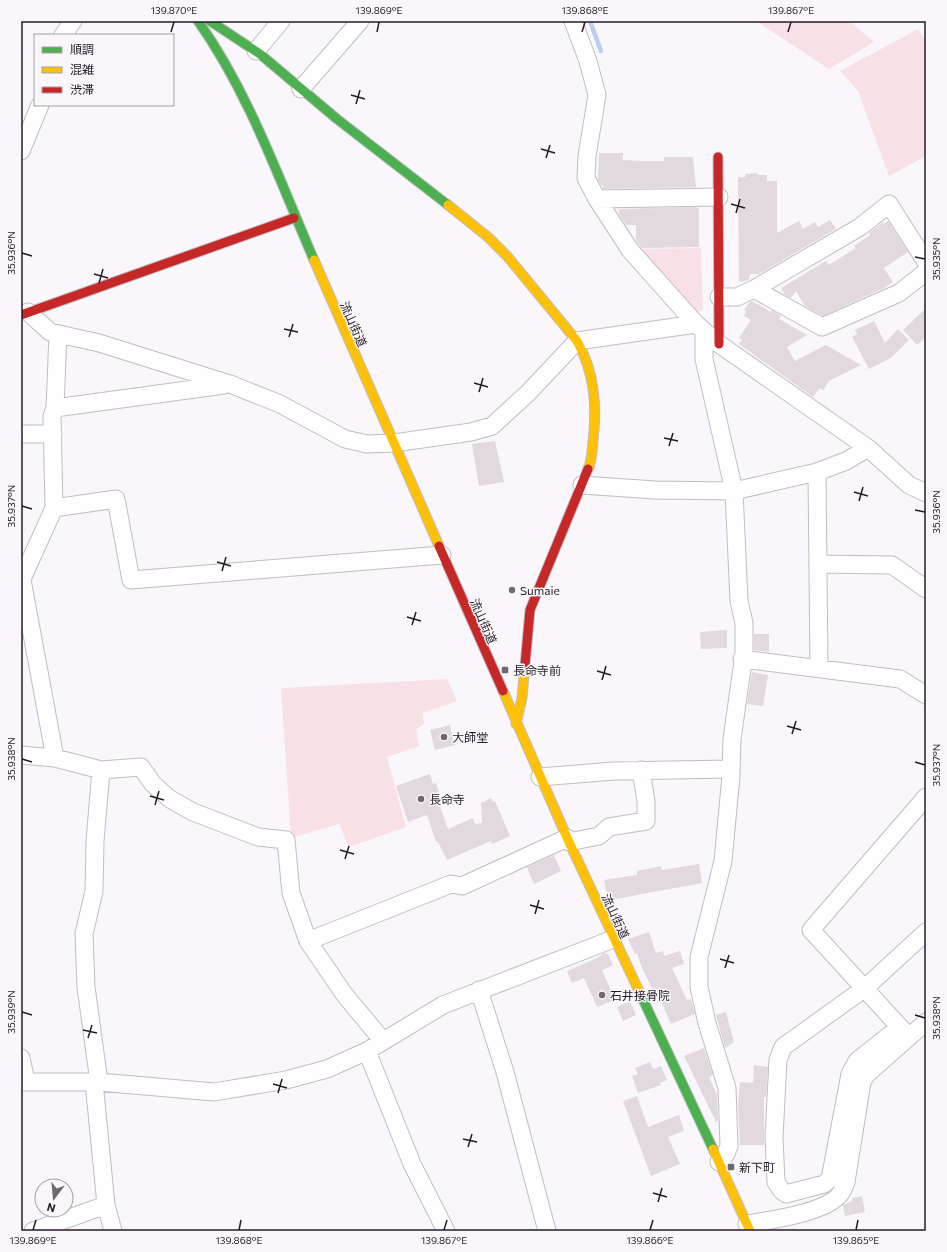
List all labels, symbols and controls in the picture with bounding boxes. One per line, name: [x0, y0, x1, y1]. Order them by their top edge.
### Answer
text: 139.870°E: [151, 4, 197, 16]
text: 139.869°E: [356, 4, 402, 16]
text: 139.868°E: [562, 4, 609, 16]
text: 139.867°E: [768, 4, 814, 16]
legend: [34, 34, 174, 106]
text: 順調: [70, 42, 94, 56]
text: 混雑: [70, 62, 94, 76]
text: 渋滞: [70, 82, 94, 96]
text: 35.936°N: [5, 231, 17, 275]
text: 35.935°N: [930, 237, 942, 281]
street label: 流山街道: [338, 299, 370, 349]
text: 35.937°N: [5, 485, 17, 527]
text: 35.936°N: [930, 490, 942, 534]
place label: Sumaie: [520, 583, 560, 597]
marker: Sumaie: [507, 585, 517, 595]
street label: 流山街道: [468, 596, 500, 646]
place label: 長命寺前: [513, 663, 561, 677]
marker: 長命寺前: [500, 665, 510, 675]
place label: 大師堂: [452, 730, 488, 744]
marker: 大師堂: [439, 732, 449, 742]
text: 35.938°N: [5, 737, 17, 781]
text: 35.937°N: [930, 744, 942, 786]
place label: 長命寺: [429, 792, 465, 806]
marker: 長命寺: [416, 794, 426, 804]
street label: 流山街道: [600, 891, 632, 941]
place label: 石井接骨院: [610, 988, 670, 1002]
text: 35.939°N: [5, 990, 17, 1034]
marker: 石井接骨院: [597, 990, 607, 1000]
text: 35.938°N: [930, 996, 942, 1040]
place label: 新下町: [739, 1160, 775, 1174]
marker: 新下町: [726, 1162, 736, 1172]
north arrow: [34, 1178, 74, 1218]
text: N: [45, 1201, 57, 1215]
text: 139.869°E: [10, 1234, 56, 1246]
text: 139.868°E: [216, 1234, 263, 1246]
text: 139.867°E: [421, 1234, 467, 1246]
text: 139.866°E: [627, 1234, 674, 1246]
text: 139.865°E: [833, 1234, 879, 1246]

